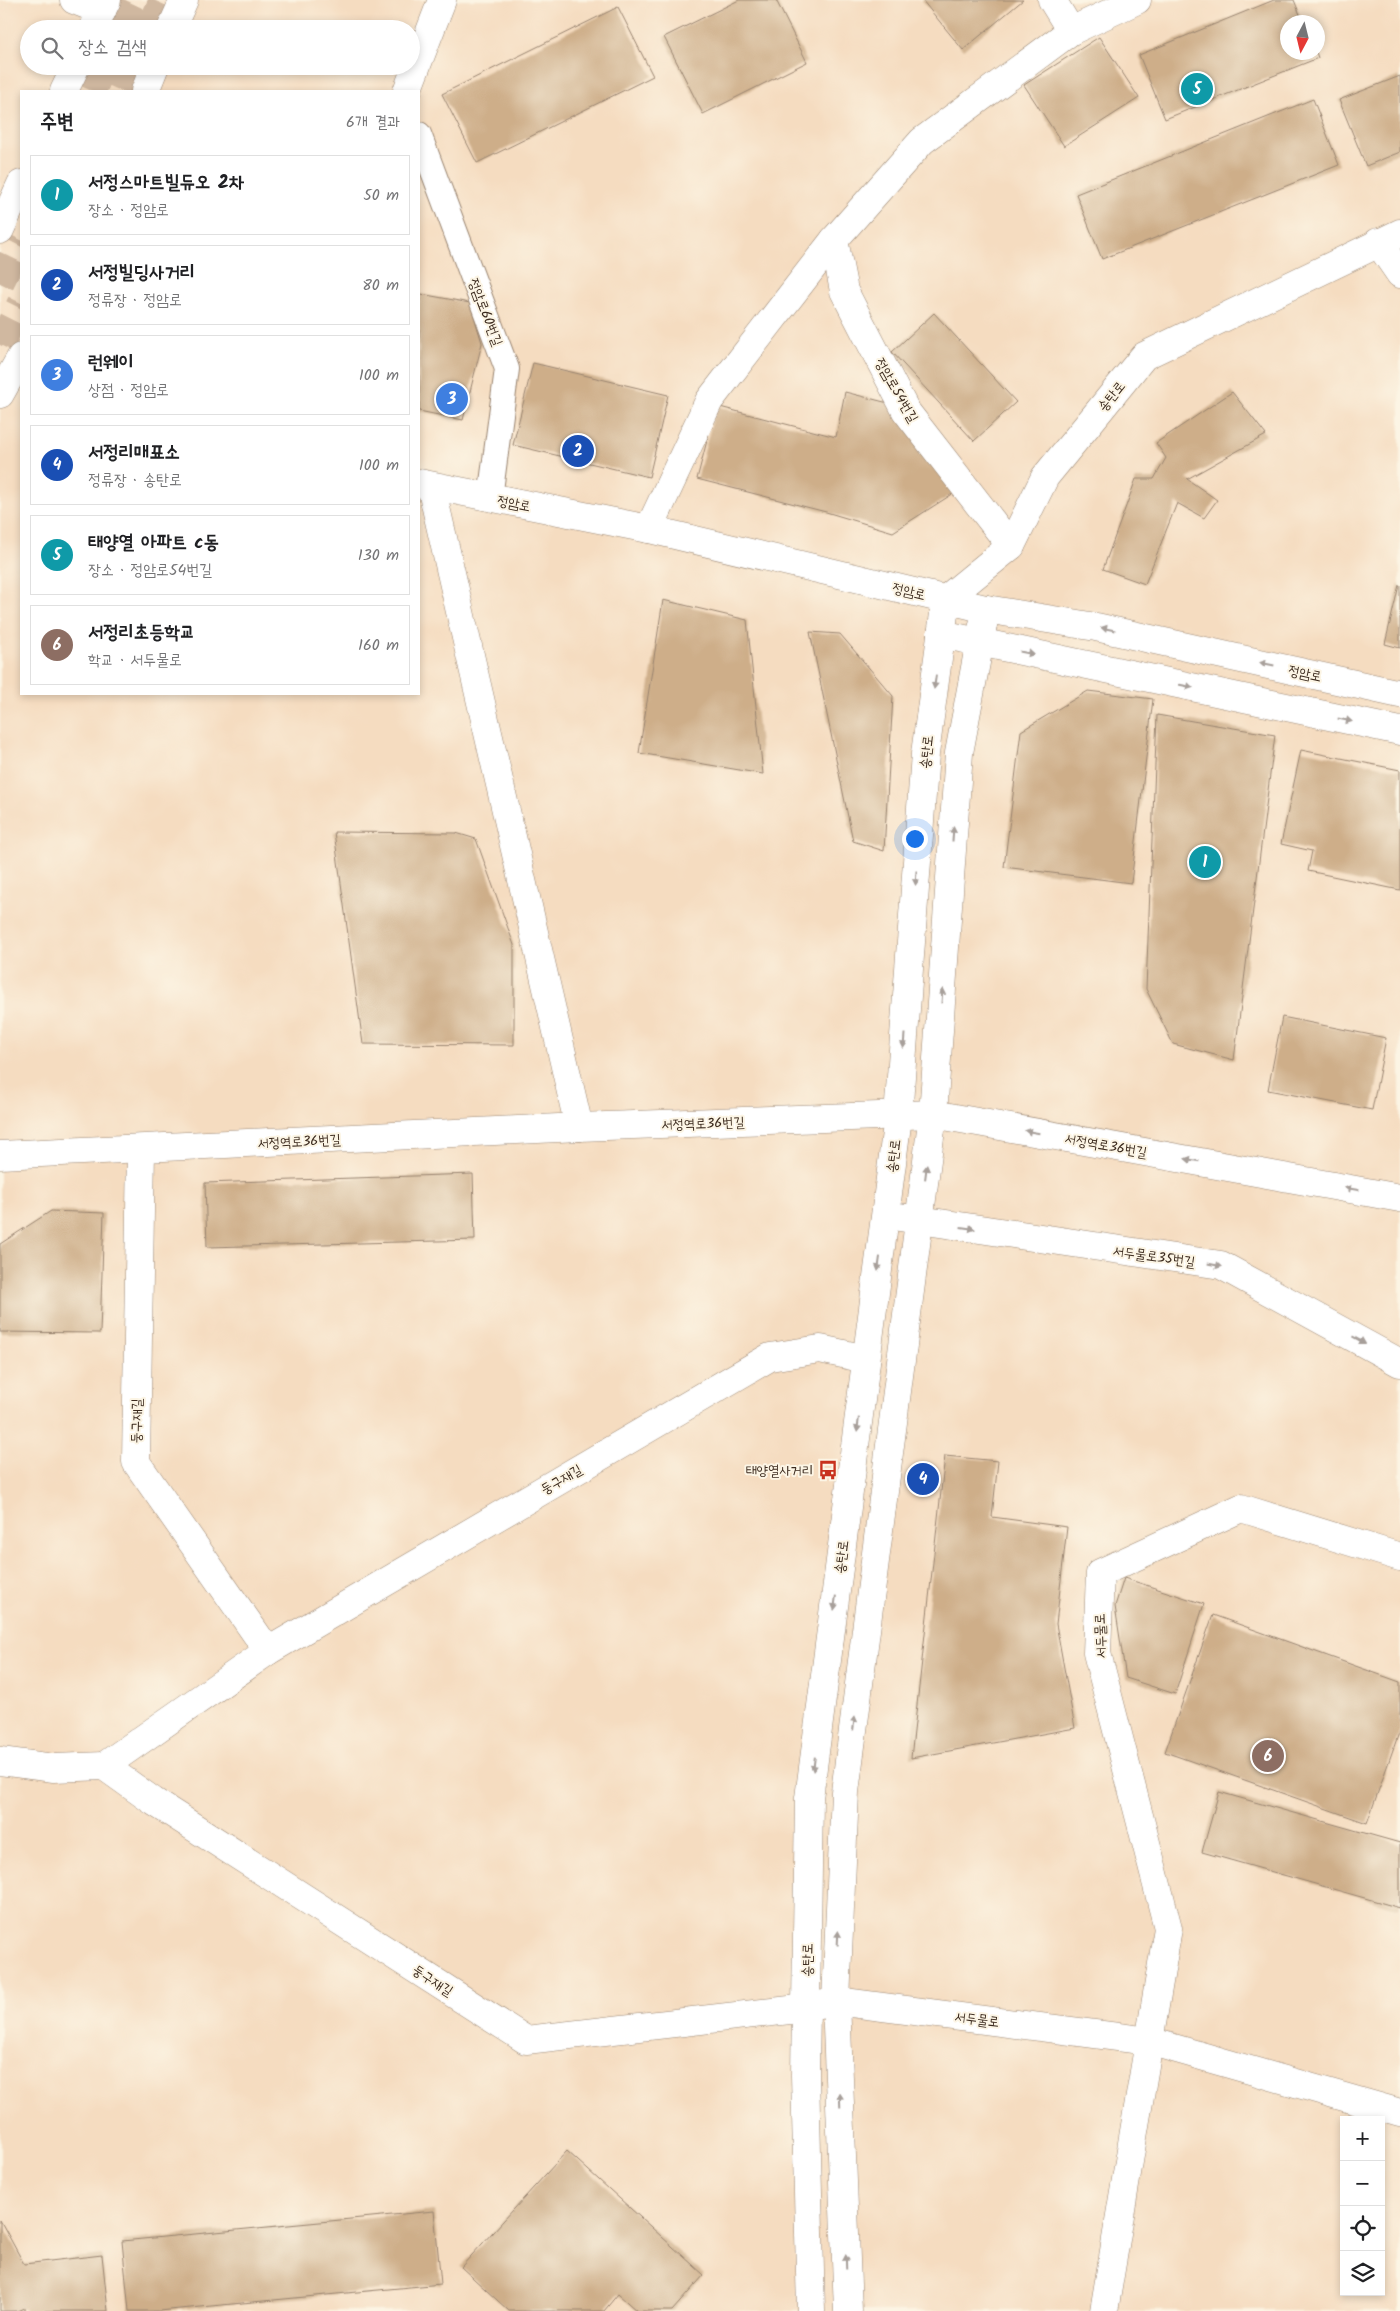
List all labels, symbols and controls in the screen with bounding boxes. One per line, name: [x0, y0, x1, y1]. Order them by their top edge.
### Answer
north arrow: [1280, 15, 1325, 60]
search box: [20, 20, 420, 75]
text: 장소 검색: [78, 33, 147, 63]
icon: search: [38, 34, 66, 62]
pin: 5: [1181, 70, 1213, 108]
text: 주변: [40, 106, 74, 139]
text: 6개 결과: [346, 110, 400, 135]
text: 서정스마트빌듀오 2차: [88, 168, 244, 198]
text: 1: [55, 183, 59, 208]
text: 50 m: [363, 183, 399, 208]
text: 장소 · 정암로: [88, 198, 169, 223]
text: 서정빌딩사거리: [88, 258, 195, 288]
text: 2: [52, 273, 62, 298]
text: 80 m: [362, 273, 399, 298]
street label: 정암로60번길: [462, 275, 508, 350]
text: 정류장 · 정암로: [88, 288, 182, 313]
text: 런웨이: [88, 348, 134, 378]
street label: 정암로54번길: [869, 354, 924, 428]
text: 3: [53, 363, 61, 388]
text: 100 m: [359, 363, 399, 388]
street label: 송탄로: [1093, 377, 1131, 417]
text: 상점 · 정암로: [88, 378, 169, 403]
pin: 3: [436, 380, 468, 418]
pin: 2: [562, 432, 594, 470]
text: 서정리매표소: [88, 438, 180, 468]
text: 4: [53, 453, 61, 478]
text: 100 m: [359, 453, 399, 478]
text: 정류장 · 송탄로: [88, 468, 182, 493]
street label: 정암로: [495, 490, 532, 518]
text: 태양열 아파트 c동: [88, 528, 219, 558]
text: 5: [53, 543, 61, 568]
text: 130 m: [358, 543, 399, 568]
text: 장소 · 정암로54번길: [88, 558, 212, 583]
street label: 정암로: [890, 577, 928, 606]
text: 서정리초등학교: [88, 618, 195, 648]
one-way arrow: [1100, 625, 1116, 633]
text: 6: [53, 633, 61, 658]
text: 160 m: [358, 633, 399, 658]
text: 학교 · 서두물로: [88, 648, 182, 673]
one-way arrow: [1020, 649, 1036, 657]
one-way arrow: [1259, 660, 1274, 668]
street label: 정암로: [1286, 660, 1324, 688]
one-way arrow: [931, 674, 939, 690]
one-way arrow: [1179, 682, 1194, 690]
one-way arrow: [1338, 716, 1354, 724]
street label: 송탄로: [914, 734, 940, 770]
one-way arrow: [949, 825, 957, 841]
your location: [902, 826, 928, 852]
pin: 1: [1189, 843, 1221, 881]
one-way arrow: [912, 871, 920, 887]
one-way arrow: [938, 987, 946, 1003]
one-way arrow: [900, 1033, 908, 1049]
street label: 서정역로36번길: [661, 1112, 746, 1136]
one-way arrow: [1024, 1127, 1040, 1135]
street label: 서정역로36번길: [1063, 1128, 1150, 1164]
street label: 서정역로36번길: [257, 1129, 342, 1155]
street label: 송탄로: [881, 1138, 907, 1174]
one-way arrow: [1184, 1156, 1200, 1164]
one-way arrow: [922, 1164, 930, 1180]
one-way arrow: [1344, 1185, 1360, 1193]
one-way arrow: [960, 1224, 976, 1232]
street label: 서두물로35번길: [1111, 1240, 1197, 1274]
one-way arrow: [875, 1256, 883, 1272]
one-way arrow: [1207, 1261, 1222, 1269]
one-way arrow: [1352, 1336, 1365, 1345]
street label: 둥구재길: [126, 1398, 148, 1444]
one-way arrow: [854, 1417, 862, 1433]
street label: 둥구재길: [536, 1459, 587, 1501]
bus stop icon: 태양열사거리: [817, 1459, 839, 1481]
place label: 태양열사거리: [745, 1460, 813, 1482]
pin: 4: [907, 1460, 939, 1498]
street label: 송탄로: [829, 1539, 855, 1575]
one-way arrow: [831, 1595, 839, 1611]
street label: 서두물로: [1089, 1613, 1113, 1659]
one-way arrow: [850, 1715, 858, 1731]
pin: 6: [1252, 1737, 1284, 1775]
one-way arrow: [810, 1757, 818, 1773]
one-way arrow: [835, 1929, 843, 1945]
street label: 송탄로: [797, 1943, 819, 1977]
street label: 둥구재길: [408, 1959, 458, 2003]
street label: 서두물로: [953, 2006, 1001, 2034]
one-way arrow: [835, 2092, 843, 2108]
map controls: [1340, 2116, 1385, 2296]
button: +: [1340, 2116, 1385, 2161]
button: −: [1340, 2161, 1385, 2206]
button: locate: [1340, 2206, 1385, 2251]
button: layers: [1340, 2251, 1385, 2296]
one-way arrow: [842, 2254, 850, 2270]

